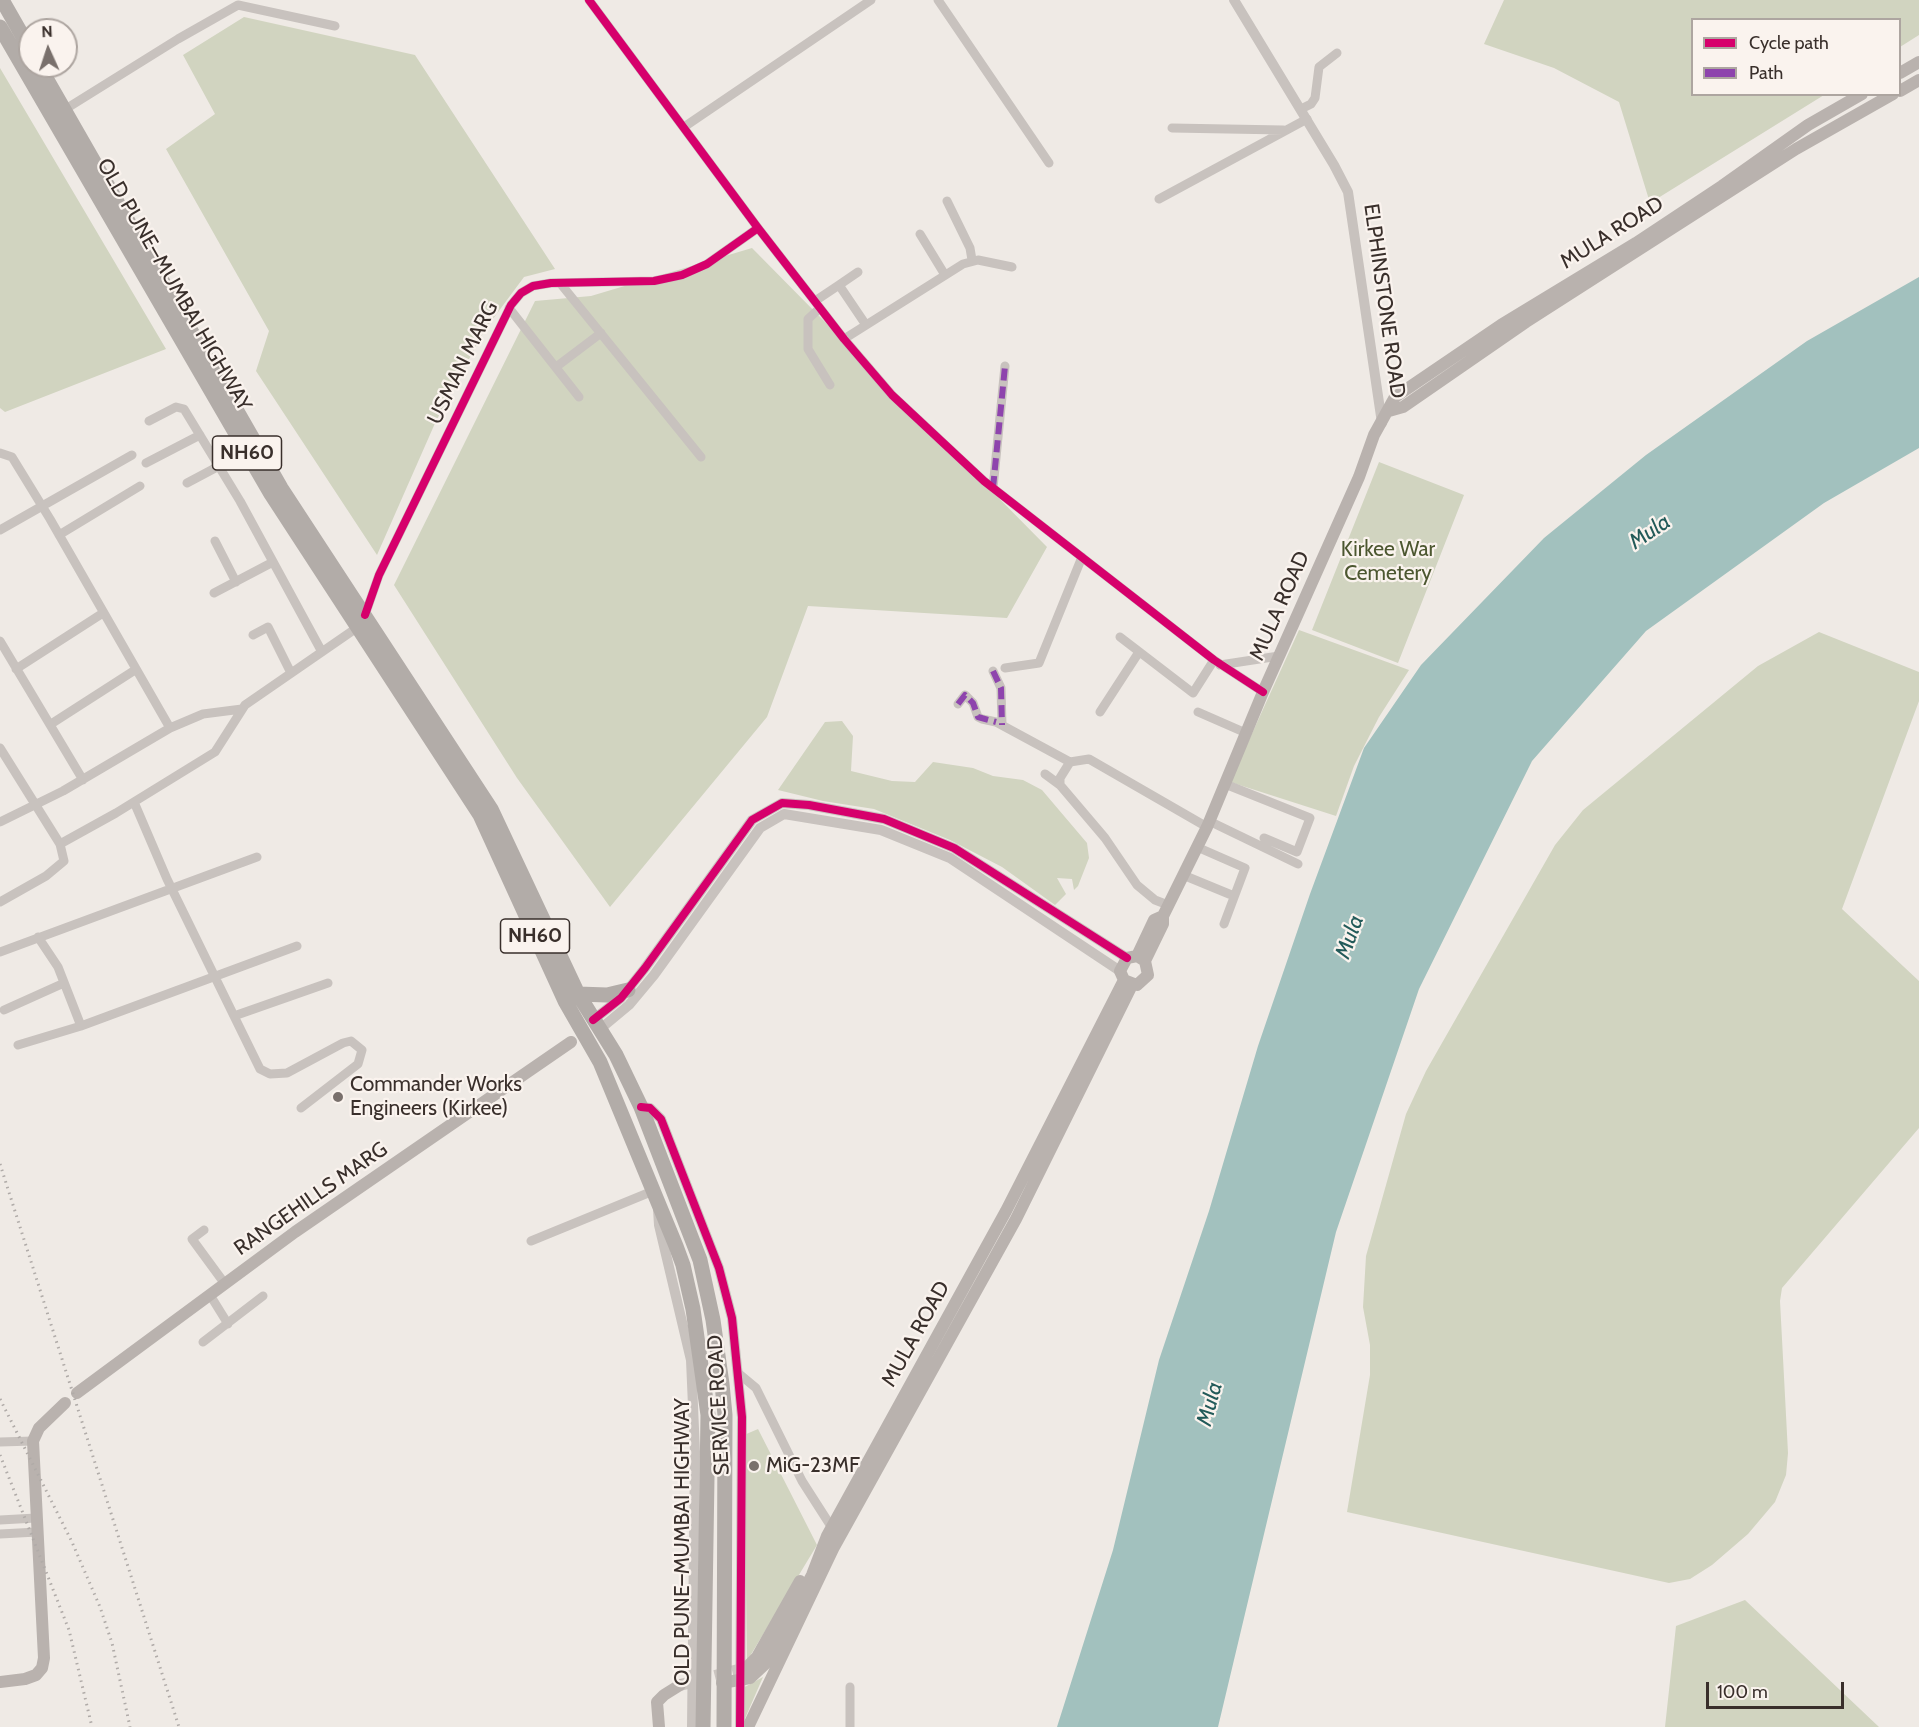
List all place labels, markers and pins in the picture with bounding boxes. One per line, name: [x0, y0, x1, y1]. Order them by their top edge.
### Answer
place label: Commander Works Engineers (Kirkee): [350, 1072, 522, 1122]
marker: Commander Works Engineers (Kirkee): [331, 1090, 345, 1104]
place label: MiG-23MF: [766, 1453, 860, 1479]
marker: MiG-23MF: [747, 1459, 761, 1473]

